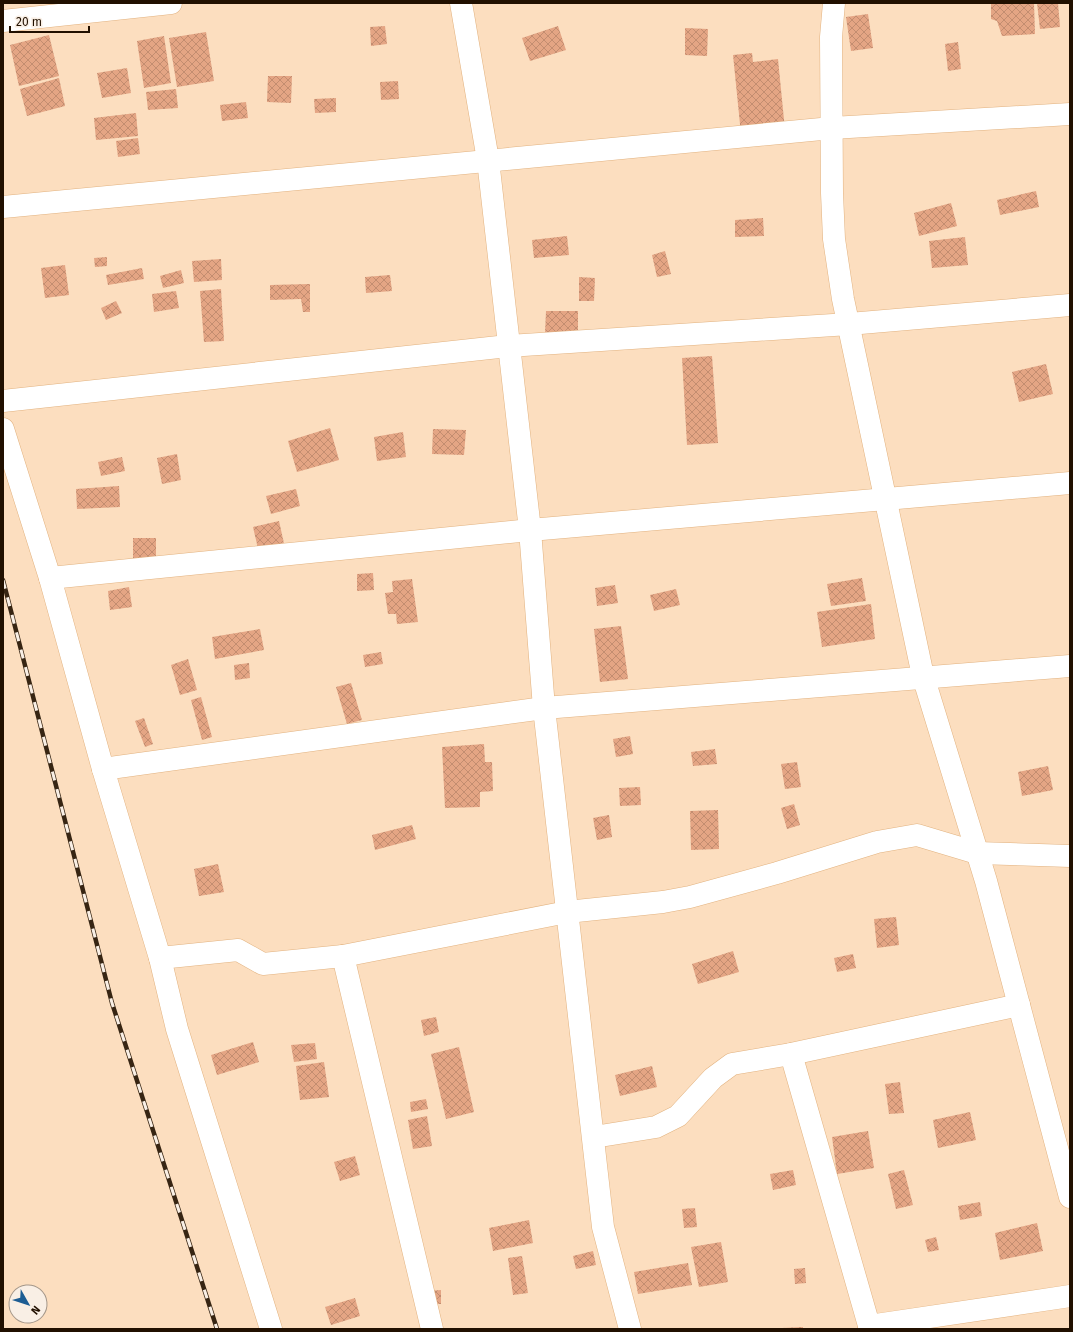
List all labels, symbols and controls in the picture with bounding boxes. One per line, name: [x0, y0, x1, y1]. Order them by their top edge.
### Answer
scale bar: [10, 8, 89, 34]
text: 20 m: [16, 15, 42, 29]
north arrow: [8, 1284, 48, 1324]
text: N: [28, 1303, 43, 1317]

